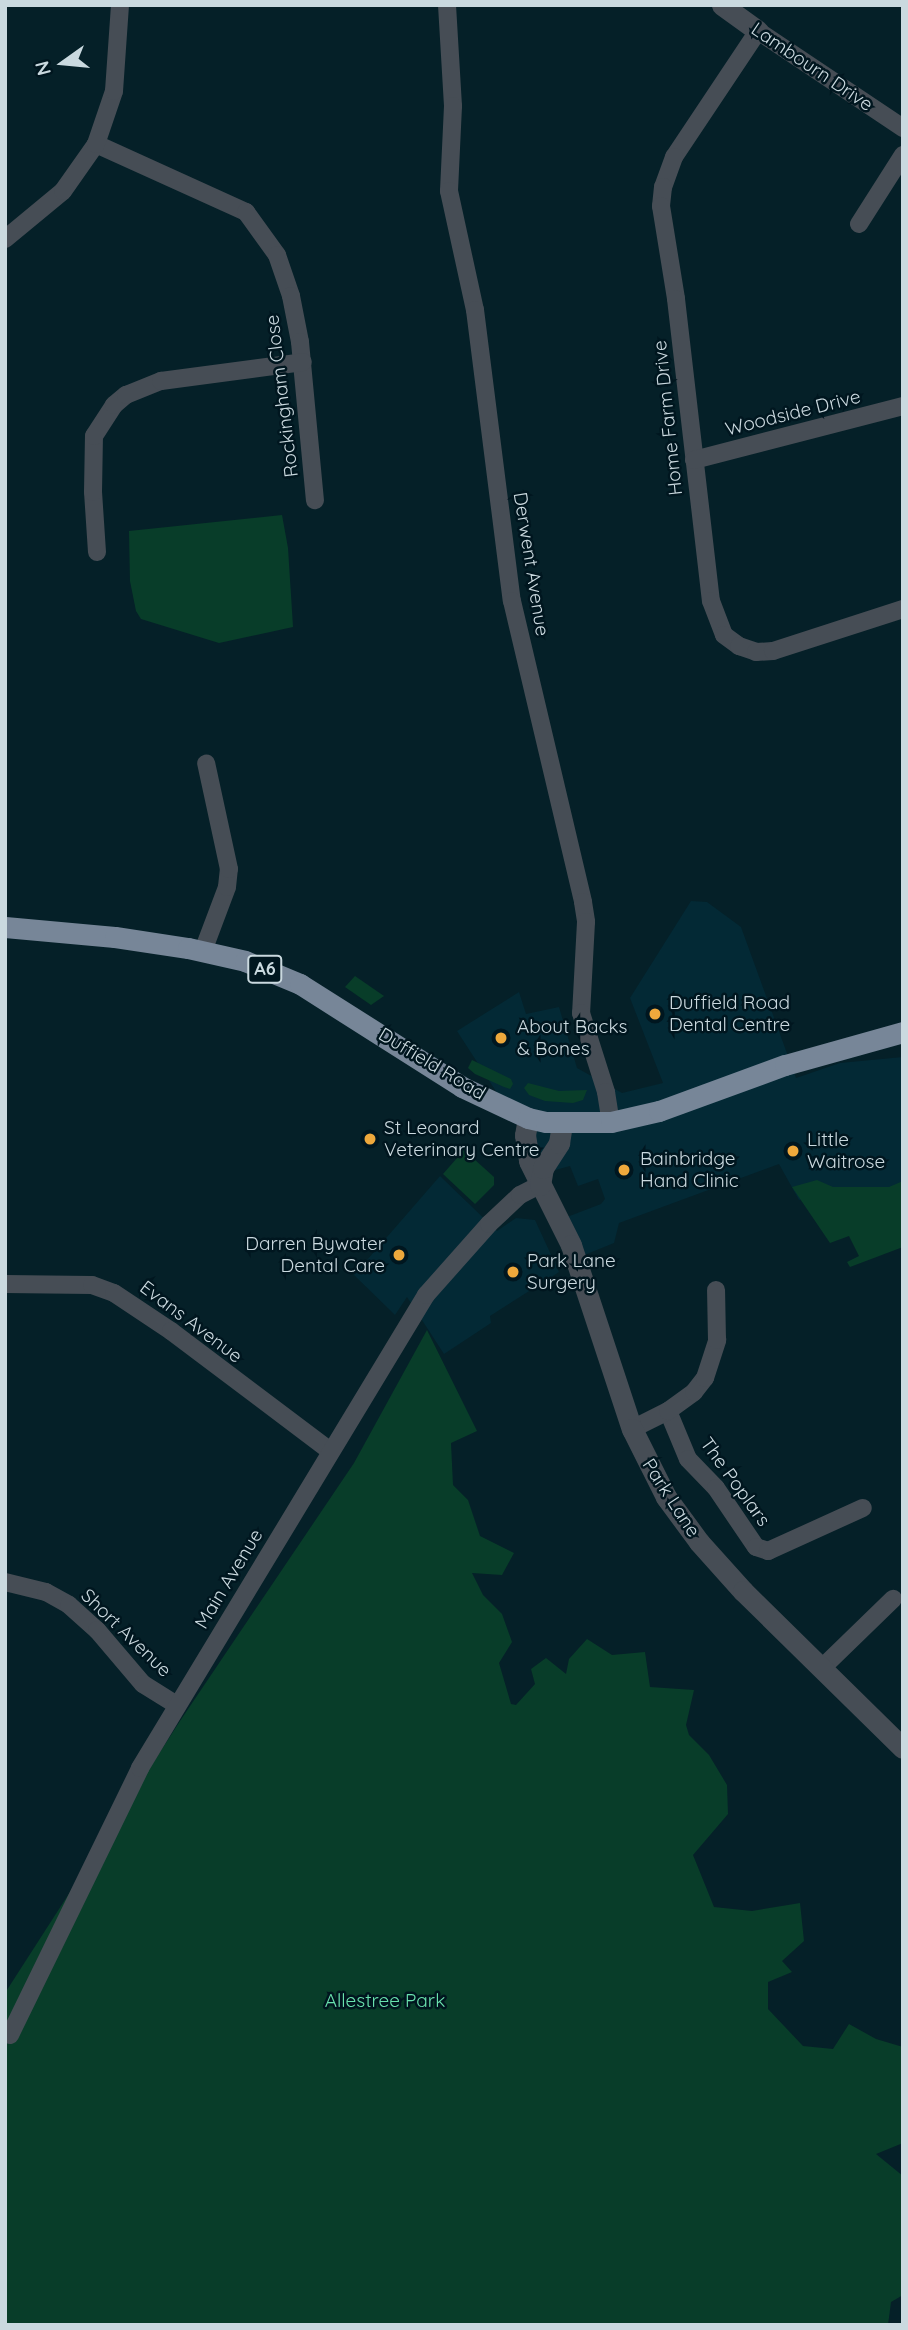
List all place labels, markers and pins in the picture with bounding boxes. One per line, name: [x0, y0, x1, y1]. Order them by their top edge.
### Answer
place label: Duffield Road Dental Centre: [669, 992, 790, 1036]
marker: Duffield Road Dental Centre: [647, 1006, 663, 1022]
place label: About Backs & Bones: [517, 1016, 627, 1060]
marker: About Backs & Bones: [491, 1028, 511, 1048]
place label: St Leonard Veterinary Centre: [384, 1117, 539, 1161]
place label: Little Waitrose: [807, 1129, 885, 1173]
marker: St Leonard Veterinary Centre: [362, 1131, 378, 1147]
marker: Little Waitrose: [785, 1143, 801, 1159]
place label: Bainbridge Hand Clinic: [640, 1148, 739, 1192]
marker: Bainbridge Hand Clinic: [614, 1160, 634, 1180]
place label: Darren Bywater Dental Care: [245, 1233, 385, 1277]
marker: Darren Bywater Dental Care: [391, 1247, 407, 1263]
place label: Park Lane Surgery: [527, 1250, 616, 1294]
marker: Park Lane Surgery: [505, 1264, 521, 1280]

